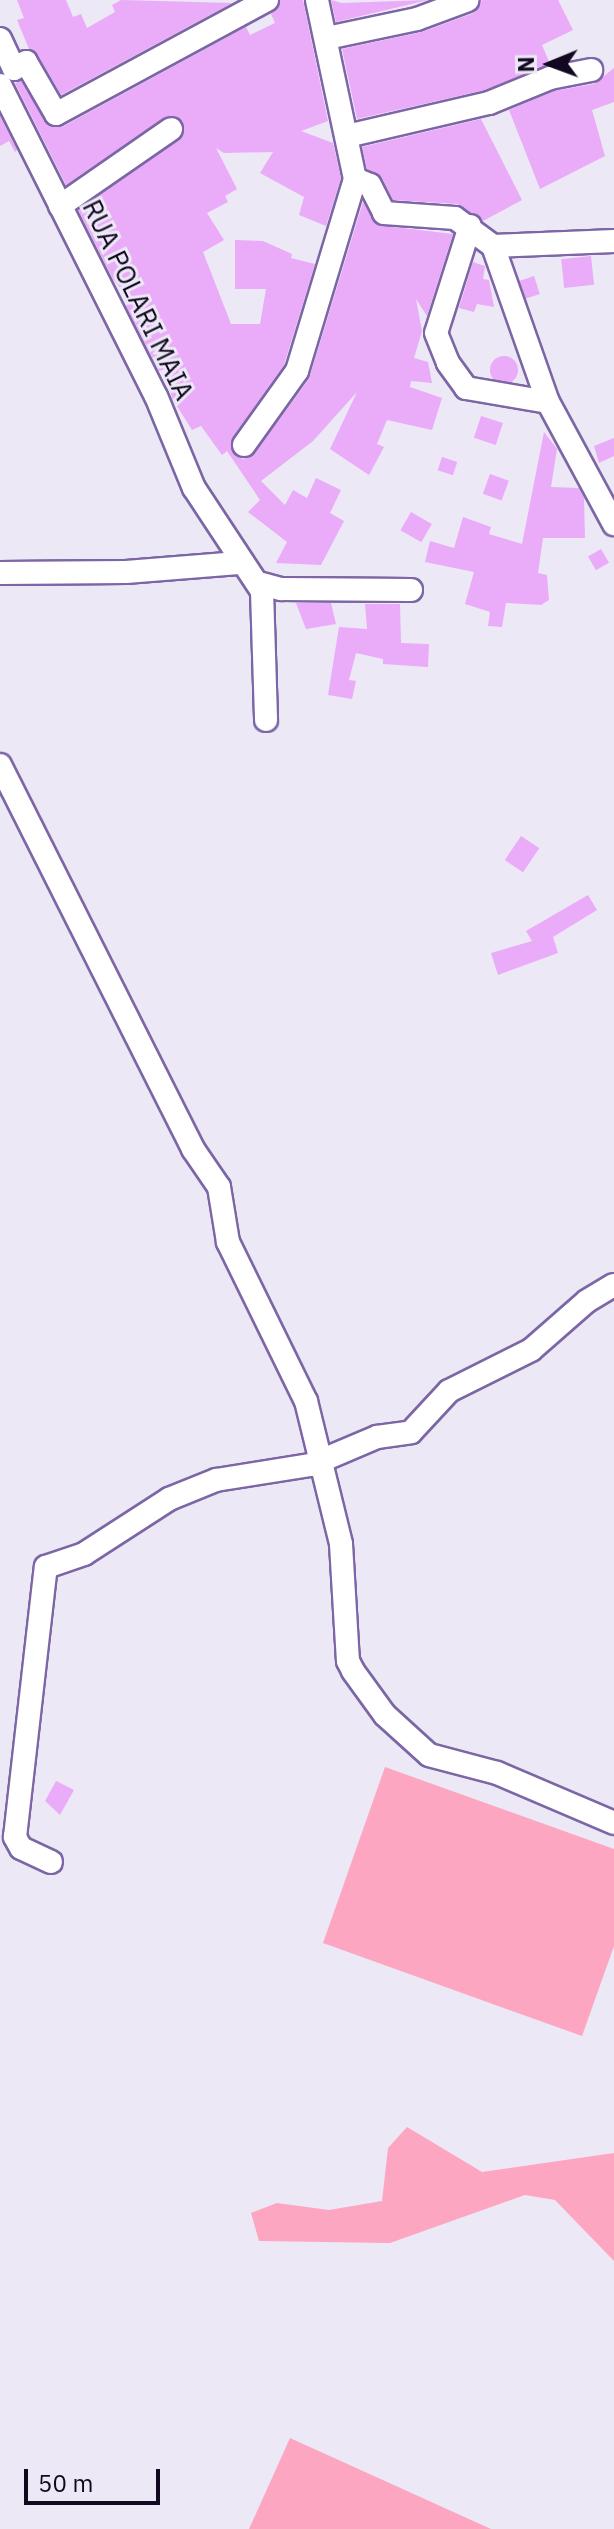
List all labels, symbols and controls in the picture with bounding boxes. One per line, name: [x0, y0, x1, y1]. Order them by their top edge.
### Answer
north arrow: [510, 24, 590, 104]
text: N: [511, 56, 540, 73]
street label: RUA POLARI MAIA: [76, 195, 200, 405]
scale bar: [28, 2453, 164, 2503]
text: 50 m: [38, 2467, 93, 2499]

